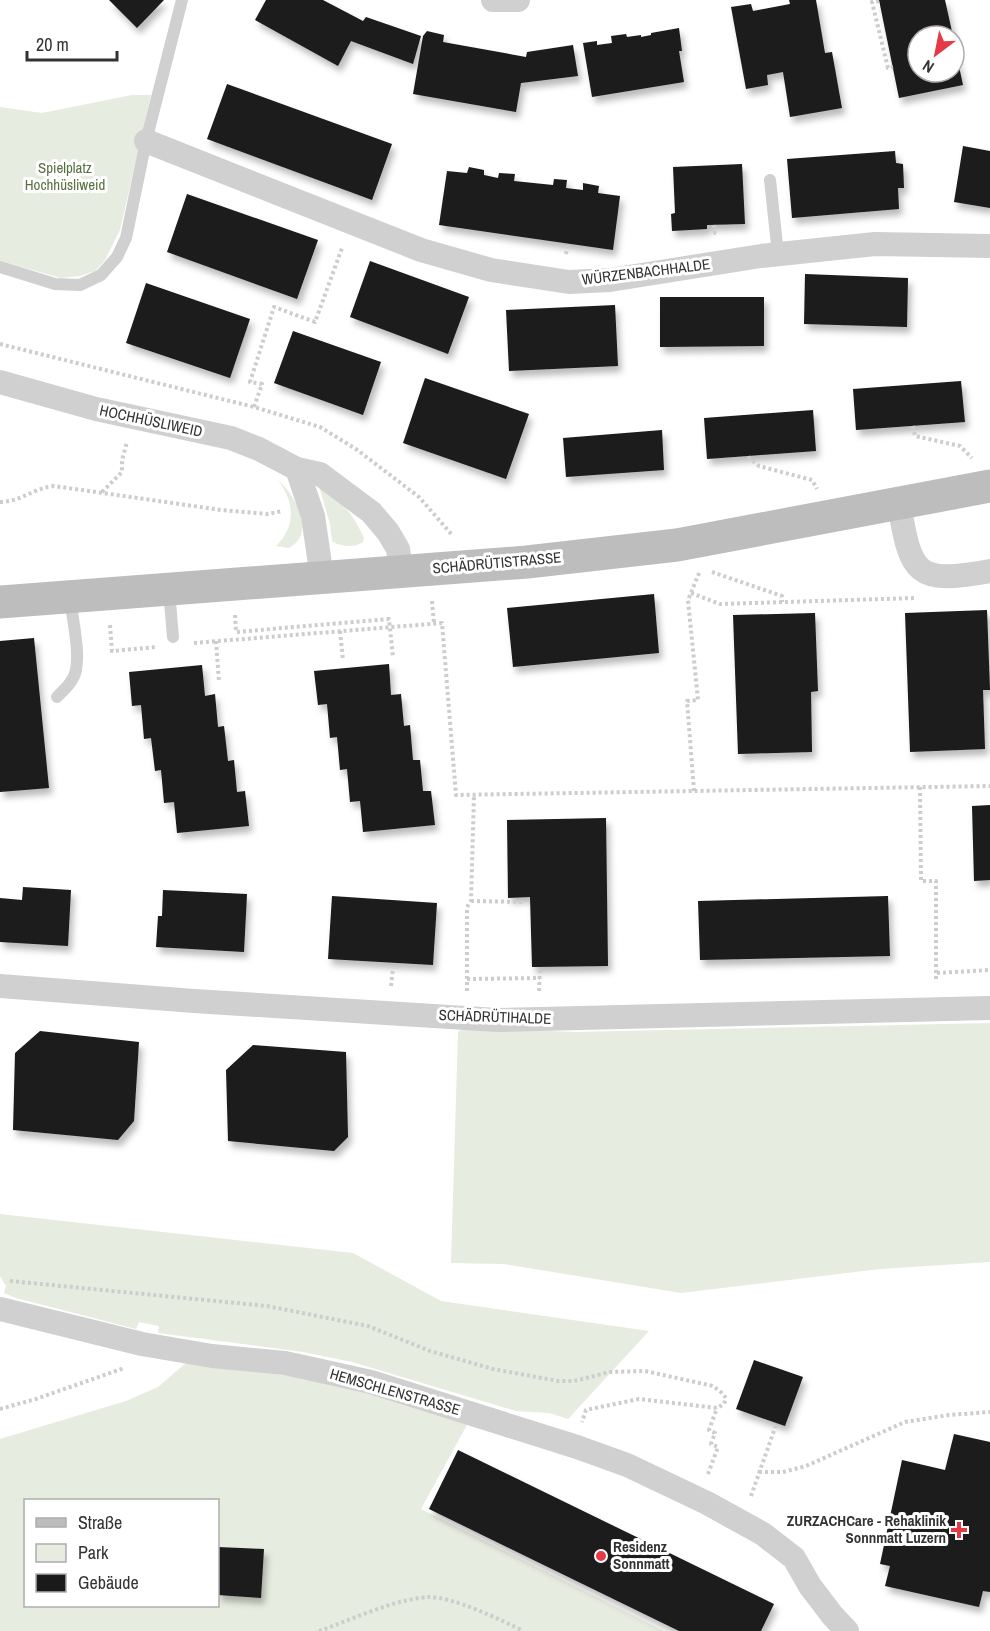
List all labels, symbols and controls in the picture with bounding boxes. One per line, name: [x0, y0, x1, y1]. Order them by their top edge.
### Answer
scale bar: [27, 24, 117, 62]
north arrow: [906, 24, 966, 84]
text: 20 m: [36, 32, 69, 57]
text: N: [918, 55, 938, 79]
park label: Spielplatz Hochhüsliweid: [25, 157, 105, 195]
street label: WÜRZENBACHHALDE: [581, 253, 711, 290]
street label: HOCHHÜSLIWEID: [98, 399, 205, 442]
street label: SCHÄDRÜTISTRASSE: [432, 546, 562, 579]
street label: SCHÄDRÜTIHALDE: [438, 1004, 552, 1029]
street label: HEMSCHLENSTRASSE: [328, 1363, 463, 1420]
legend: [24, 1499, 219, 1607]
text: Straße: [78, 1510, 122, 1535]
place label: ZURZACHCare - Rehaklinik Sonnmatt Luzern: [787, 1510, 946, 1548]
marker: ZURZACHCare - Rehaklinik Sonnmatt Luzern: [950, 1521, 968, 1539]
place label: Residenz Sonnmatt: [613, 1536, 670, 1574]
text: Park: [78, 1540, 109, 1565]
marker: Residenz Sonnmatt: [594, 1549, 608, 1563]
text: Gebäude: [78, 1570, 139, 1595]

